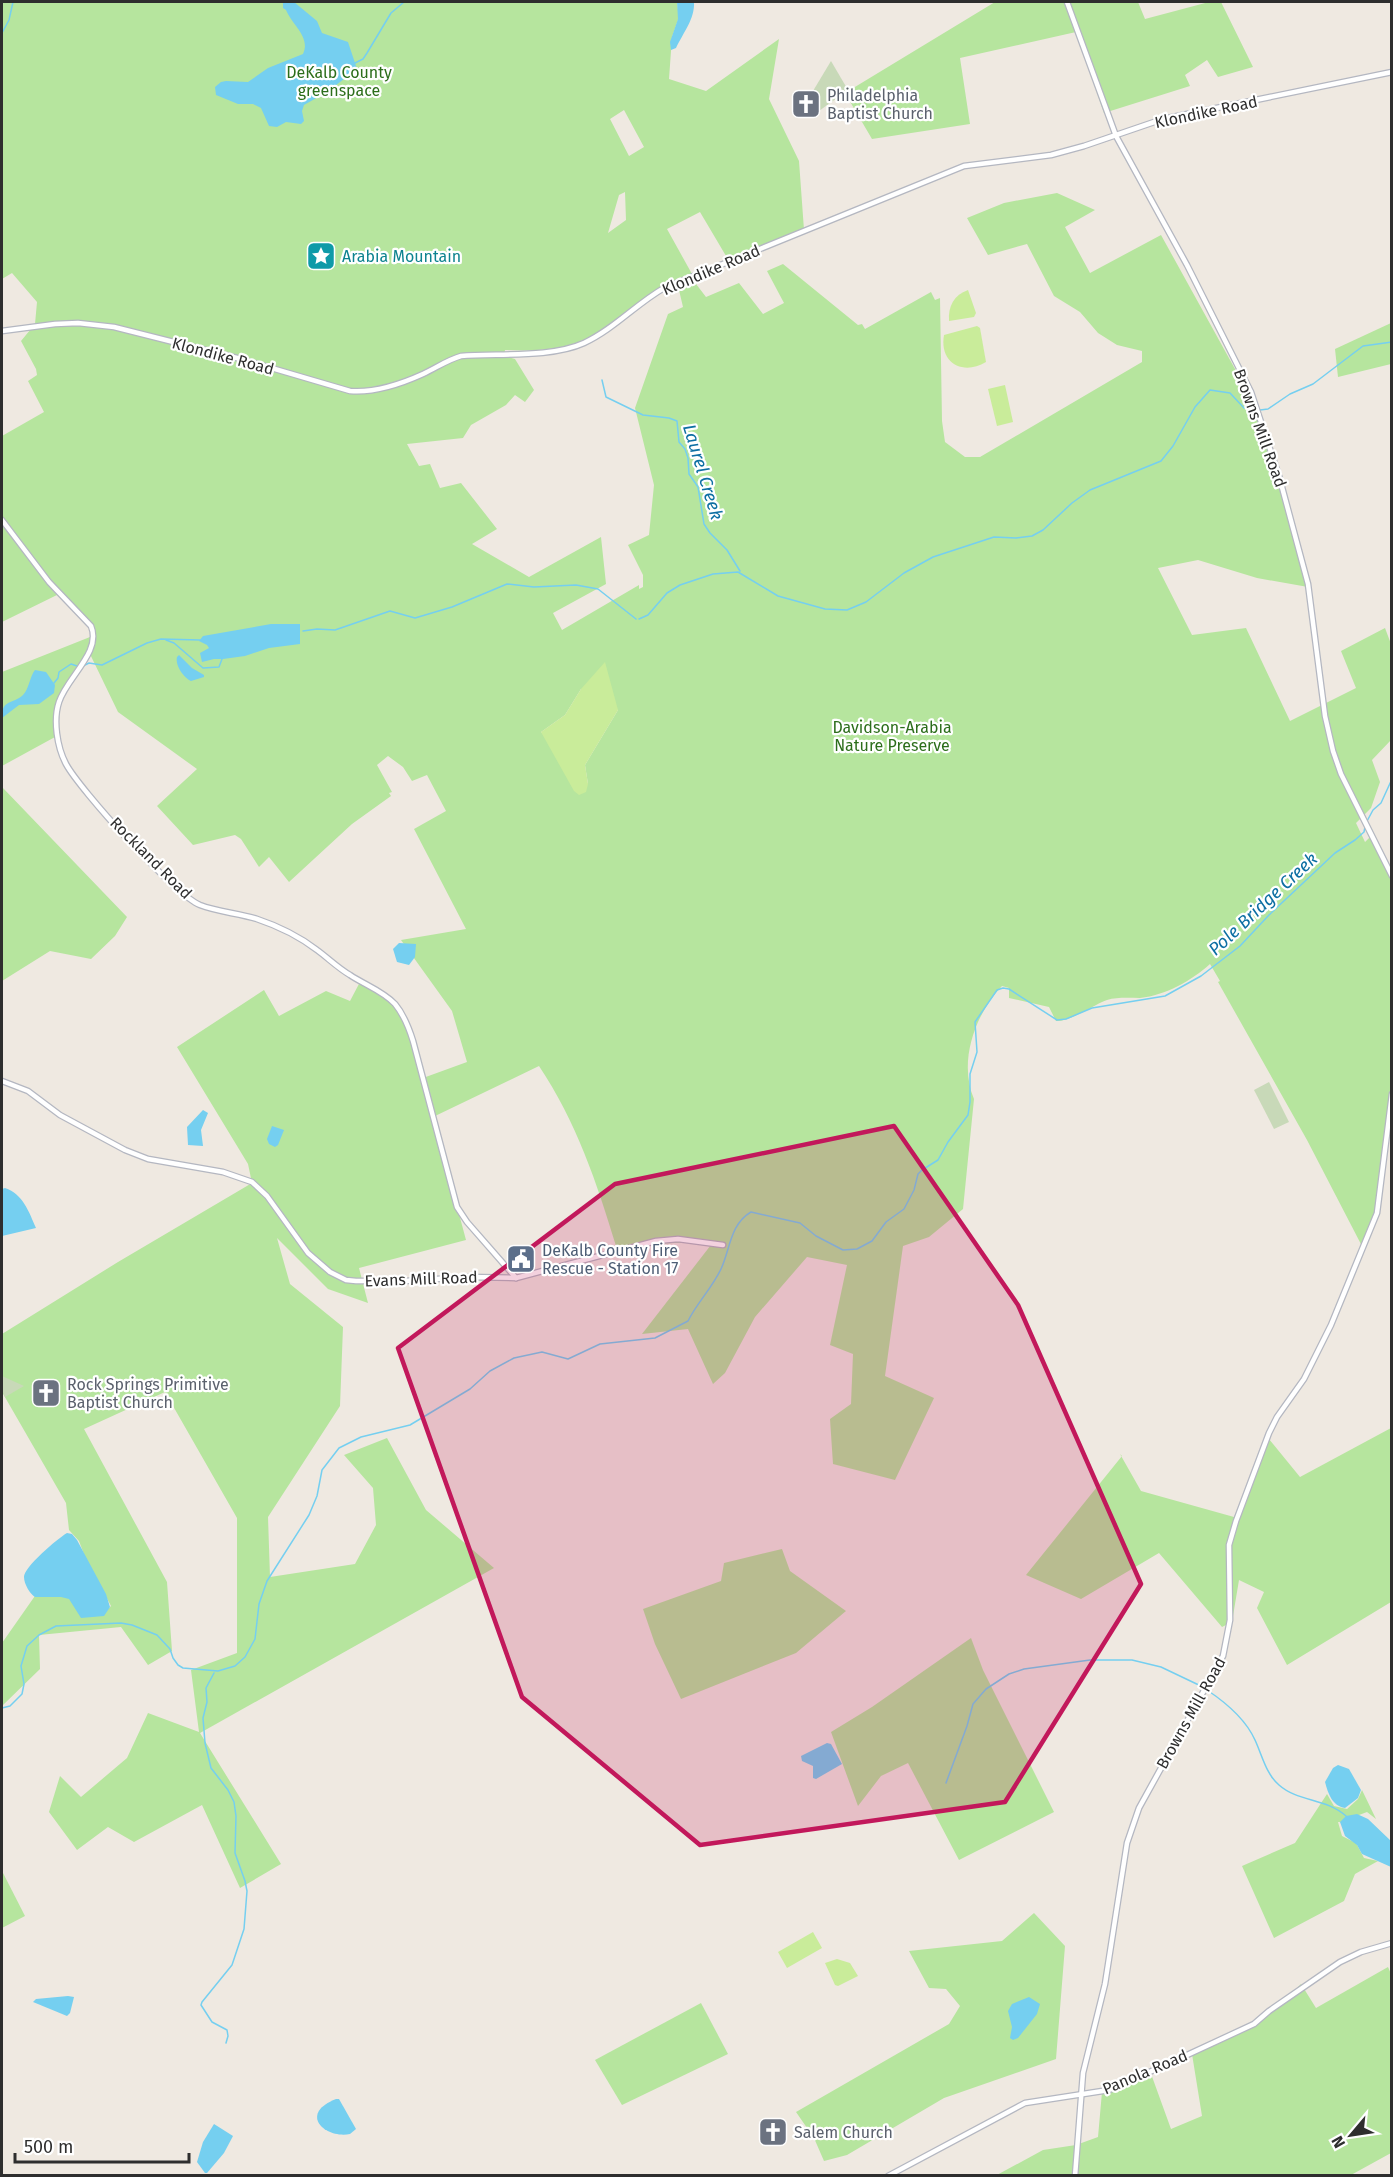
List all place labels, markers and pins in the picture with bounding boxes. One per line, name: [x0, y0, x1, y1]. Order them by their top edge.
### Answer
place label: Philadelphia Baptist Church: [827, 86, 933, 123]
church icon: Philadelphia Baptist Church: [790, 88, 822, 120]
place icon: Arabia Mountain: [305, 240, 337, 272]
place label: Arabia Mountain: [342, 247, 461, 266]
place label: DeKalb County Fire Rescue - Station 17: [542, 1241, 678, 1278]
public building icon: DeKalb County Fire Rescue - Station 17: [505, 1243, 537, 1275]
place label: Rock Springs Primitive Baptist Church: [67, 1375, 229, 1412]
church icon: Rock Springs Primitive Baptist Church: [30, 1377, 62, 1409]
church icon: Salem Church: [757, 2116, 789, 2148]
place label: Salem Church: [794, 2123, 893, 2142]

